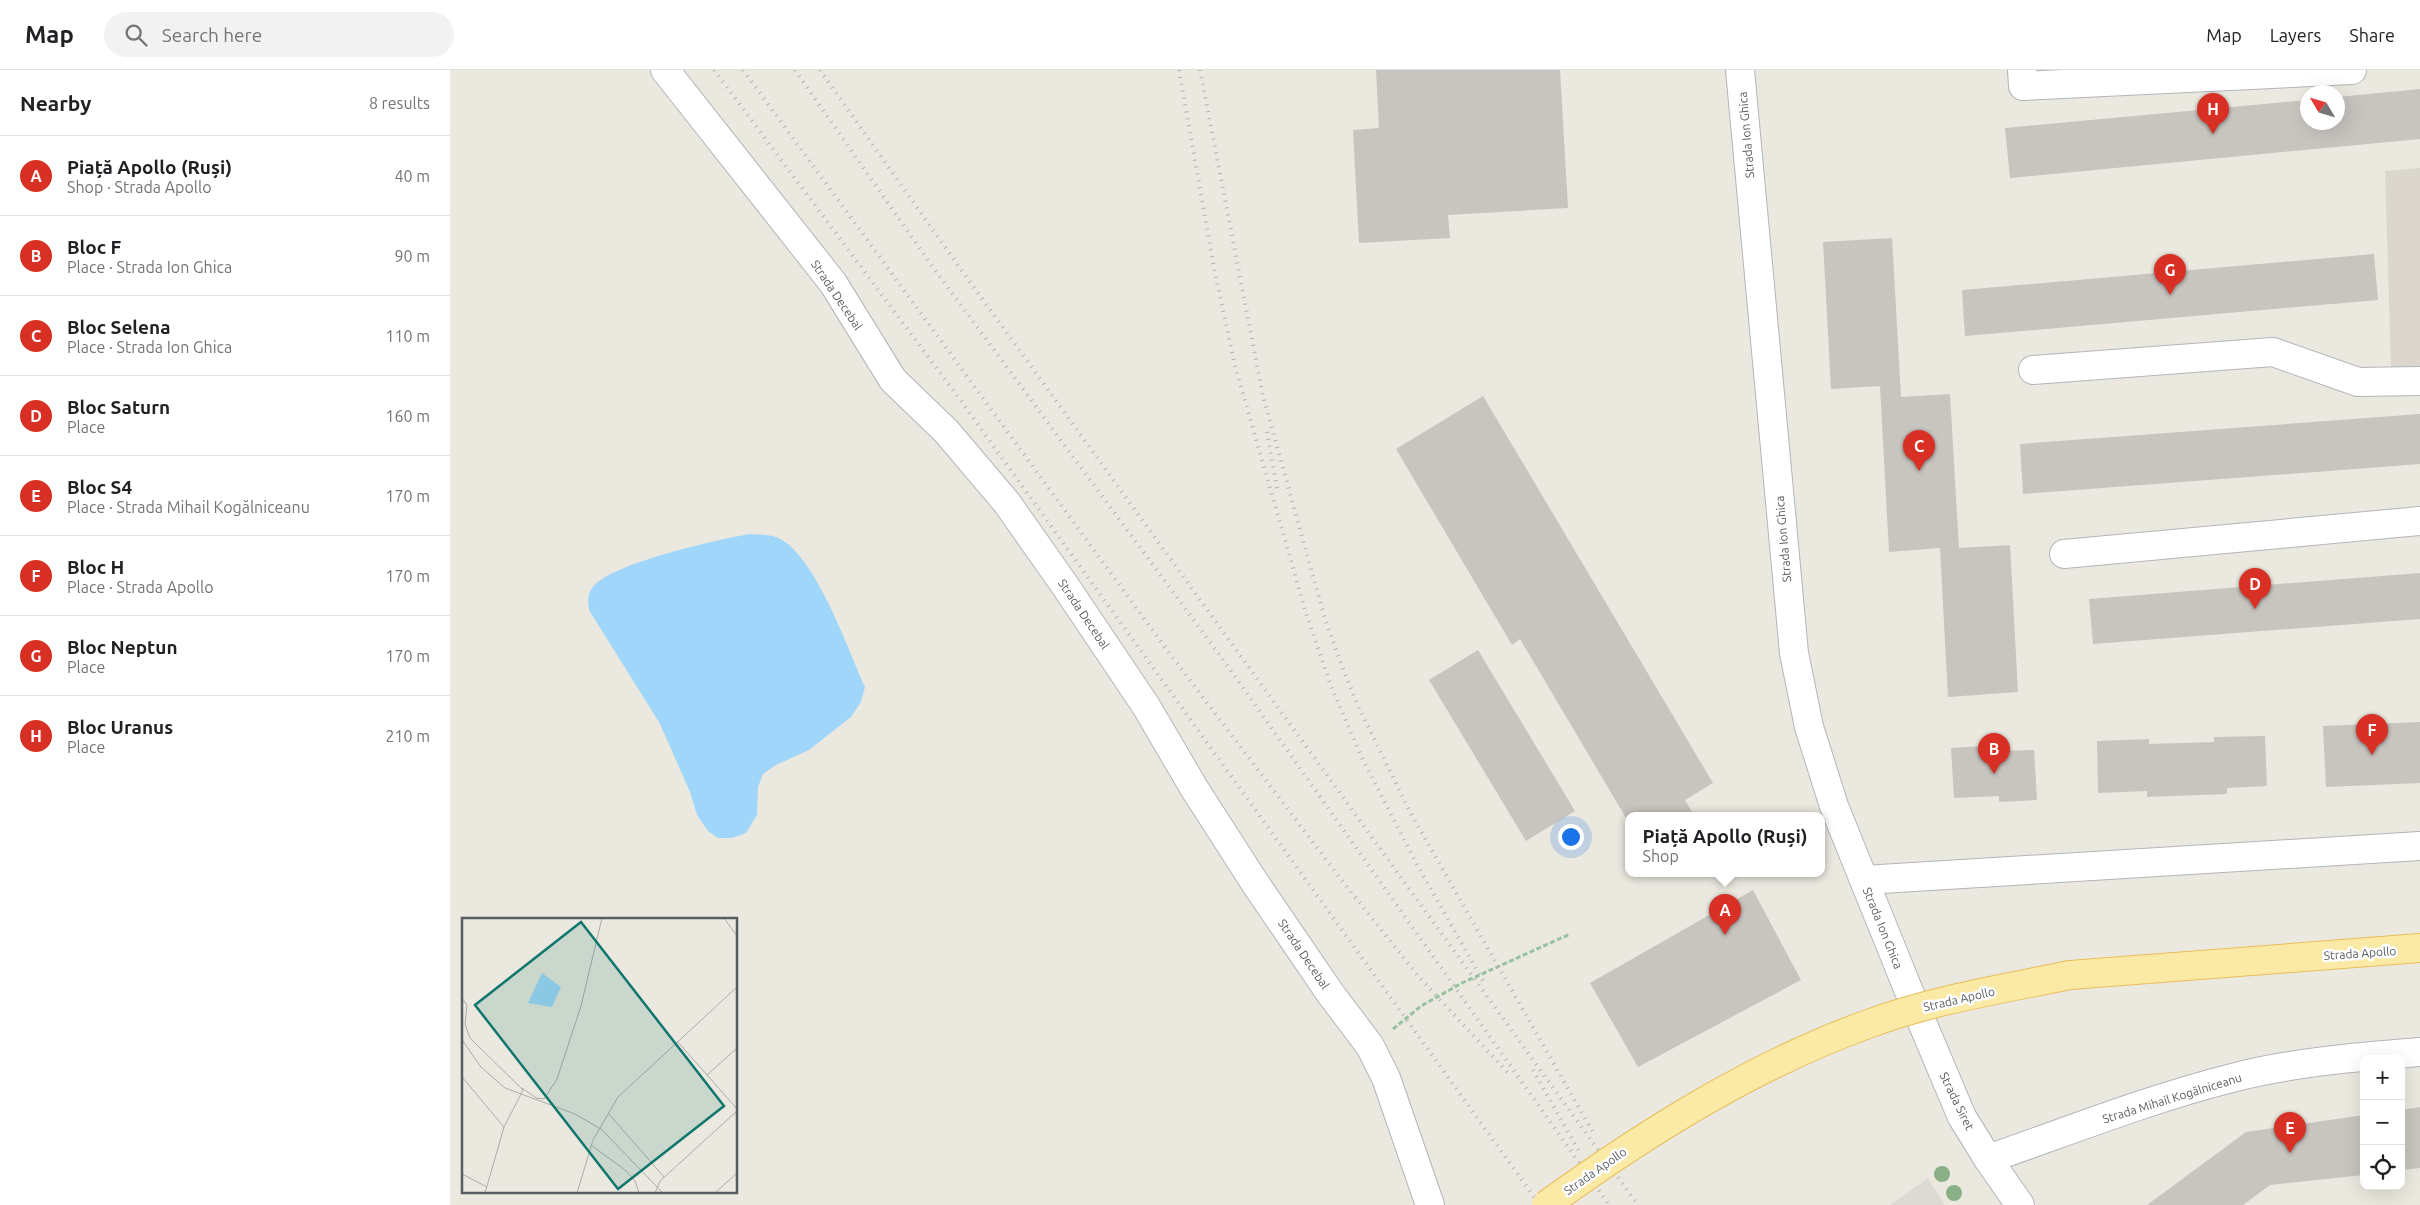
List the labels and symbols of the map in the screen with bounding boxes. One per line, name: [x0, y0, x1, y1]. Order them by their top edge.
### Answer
north arrow: [2300, 85, 2345, 130]
street label: Strada Ion Ghica: [1736, 91, 1756, 179]
pin: H: [2197, 93, 2229, 134]
pin: G: [2154, 254, 2186, 295]
street label: Strada Decebal: [809, 258, 865, 332]
pin: C: [1903, 430, 1935, 471]
street label: Strada Ion Ghica: [1773, 495, 1793, 583]
pin: D: [2239, 568, 2271, 609]
street label: Strada Decebal: [1056, 577, 1112, 651]
pin: F: [2356, 714, 2388, 755]
pin: B: [1978, 733, 2010, 774]
your location: [1558, 824, 1584, 850]
street label: Strada Ion Ghica: [1861, 885, 1905, 971]
pin: A: [1709, 894, 1741, 935]
street label: Strada Decebal: [1276, 917, 1332, 991]
inset map: [462, 918, 738, 1192]
street label: Strada Apollo: [2323, 944, 2397, 962]
street label: Strada Apollo: [1922, 984, 1996, 1014]
street label: Strada Siret: [1937, 1070, 1977, 1132]
street label: Strada Mihail Kogălniceanu: [2101, 1071, 2243, 1125]
pin: E: [2274, 1112, 2306, 1153]
street label: Strada Apollo: [1561, 1145, 1629, 1197]

